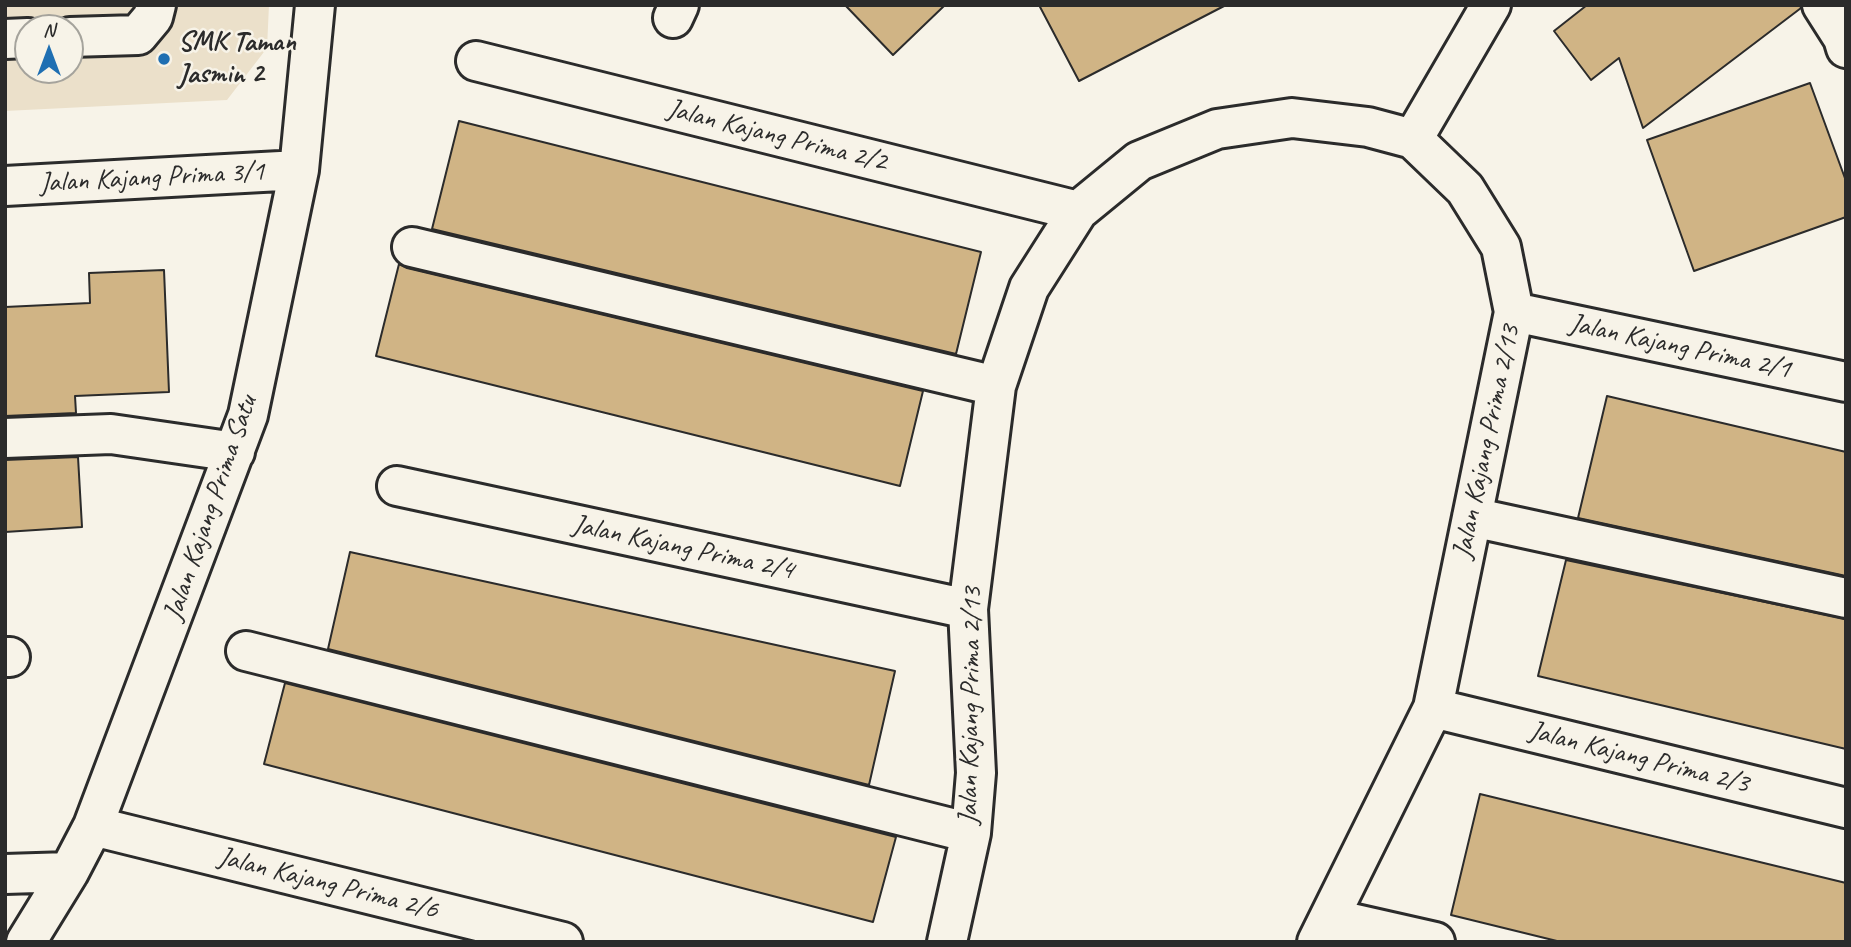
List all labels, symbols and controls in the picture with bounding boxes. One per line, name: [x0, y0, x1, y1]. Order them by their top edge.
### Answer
north arrow: [14, 14, 84, 84]
text: N: [43, 18, 55, 42]
place label: SMK Taman Jasmin 2: [178, 26, 296, 92]
marker: SMK Taman Jasmin 2: [156, 51, 172, 67]
street label: Jalan Kajang Prima 2/2: [664, 92, 890, 180]
street label: Jalan Kajang Prima 3/1: [39, 155, 265, 201]
street label: Jalan Kajang Prima 2/1: [1566, 307, 1794, 387]
street label: Jalan Kajang Prima 2/13: [1446, 322, 1528, 562]
street label: Jalan Kajang Prima Satu: [157, 391, 265, 625]
street label: Jalan Kajang Prima 2/4: [569, 508, 797, 588]
street label: Jalan Kajang Prima 2/13: [952, 587, 990, 825]
street label: Jalan Kajang Prima 2/3: [1526, 714, 1752, 802]
street label: Jalan Kajang Prima 2/6: [215, 840, 441, 928]

